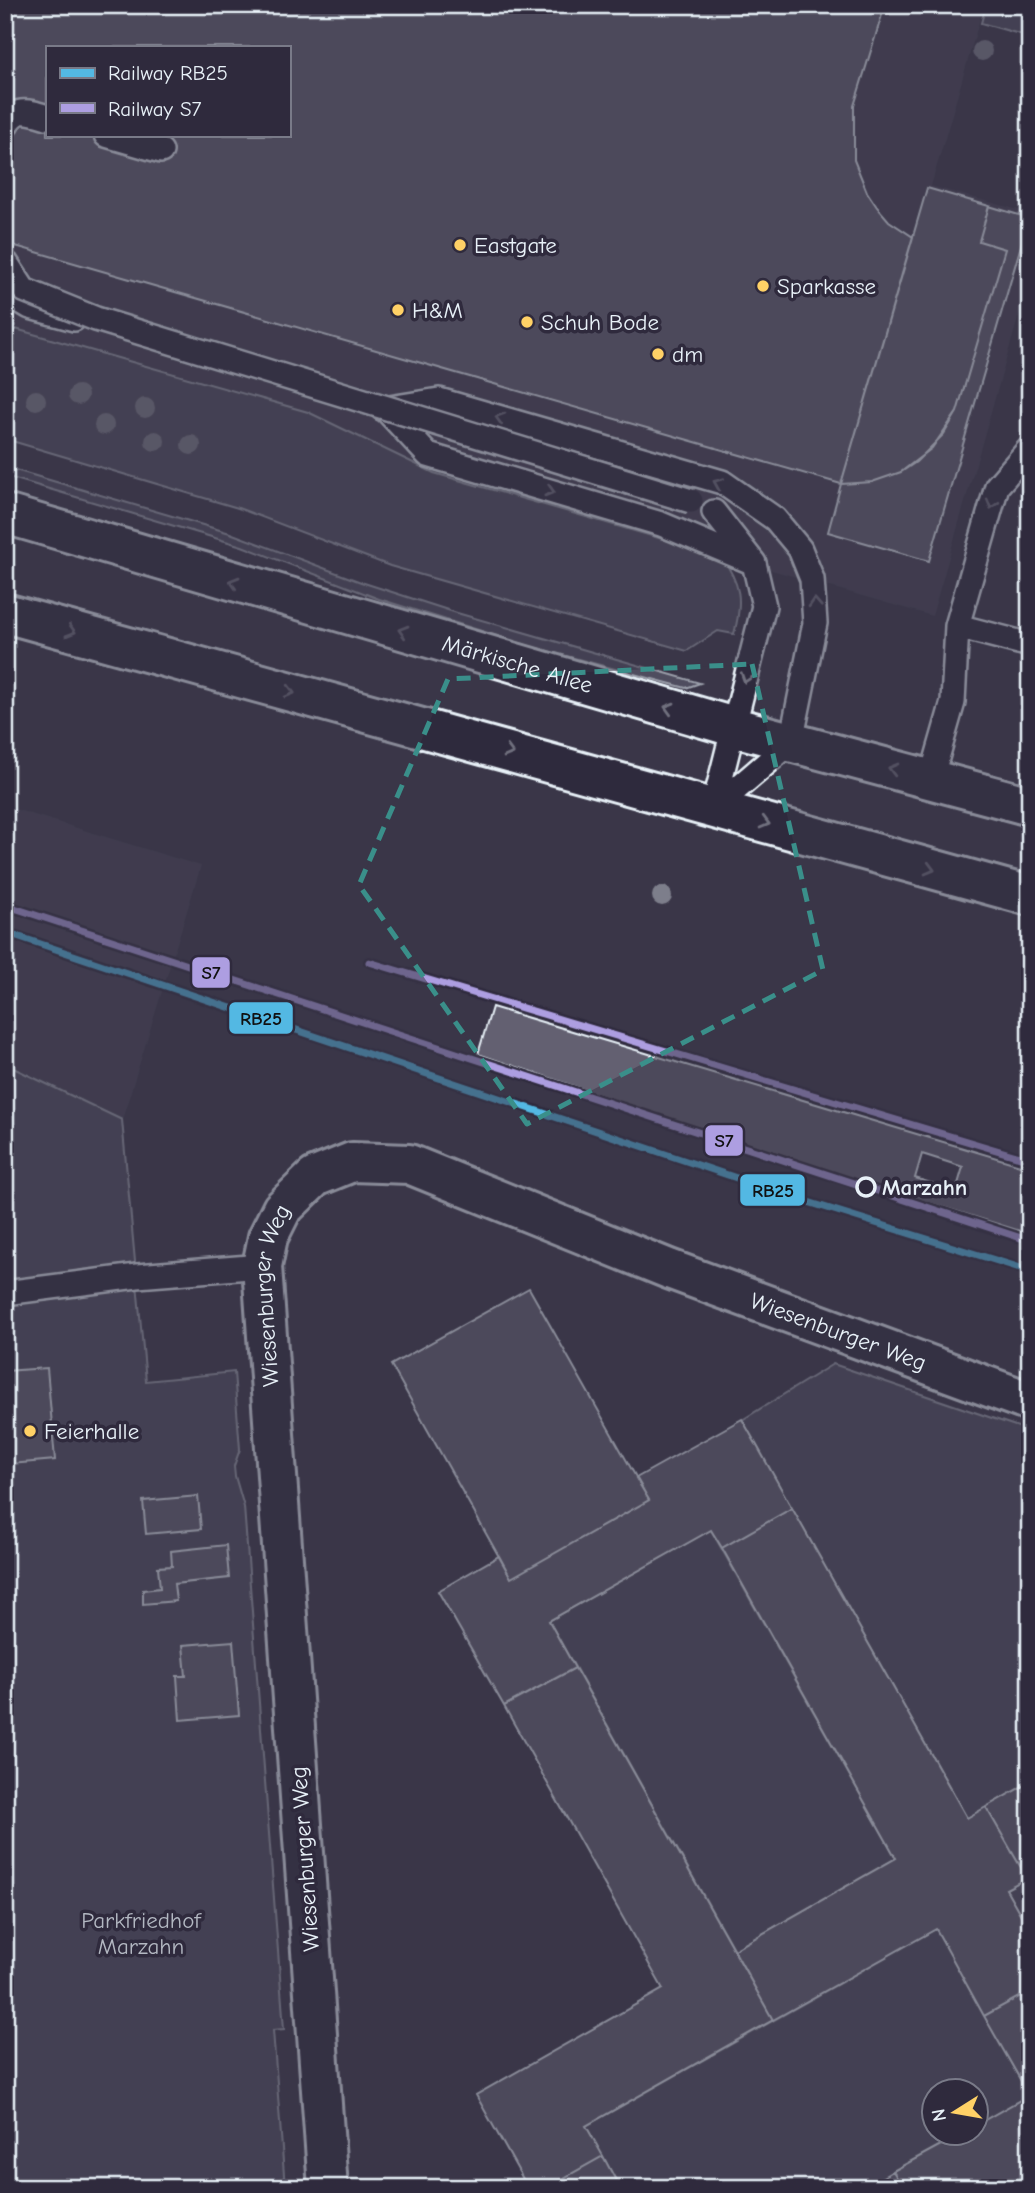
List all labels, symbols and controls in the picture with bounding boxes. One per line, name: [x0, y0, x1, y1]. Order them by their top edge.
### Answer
legend: [46, 46, 290, 136]
text: Railway RB25: [108, 61, 228, 85]
text: Railway S7: [108, 97, 201, 121]
place label: Eastgate: [474, 232, 557, 259]
marker: Eastgate: [452, 237, 468, 253]
place label: Sparkasse: [777, 273, 876, 300]
marker: Sparkasse: [755, 278, 771, 294]
place label: H&M: [412, 297, 463, 324]
marker: H&M: [390, 302, 406, 318]
place label: Schuh Bode: [541, 309, 659, 336]
marker: Schuh Bode: [519, 314, 535, 330]
place label: dm: [672, 341, 703, 368]
marker: dm: [650, 346, 666, 362]
one-way arrow: [494, 411, 506, 426]
one-way arrow: [713, 477, 725, 491]
one-way arrow: [544, 483, 556, 498]
one-way arrow: [986, 497, 1001, 509]
one-way arrow: [229, 576, 241, 591]
one-way arrow: [807, 597, 822, 608]
one-way arrow: [65, 623, 77, 637]
one-way arrow: [397, 625, 409, 640]
street label: Märkische Allee: [439, 629, 596, 699]
one-way arrow: [739, 672, 754, 684]
one-way arrow: [283, 683, 295, 698]
one-way arrow: [663, 701, 675, 716]
one-way arrow: [503, 744, 515, 759]
one-way arrow: [887, 763, 899, 778]
one-way arrow: [758, 815, 770, 829]
one-way arrow: [924, 860, 936, 875]
line badge: S7: [191, 956, 231, 989]
text: S7: [202, 962, 221, 984]
line badge: RB25: [228, 1001, 294, 1035]
text: RB25: [240, 1008, 282, 1030]
line badge: S7: [704, 1124, 744, 1157]
text: S7: [715, 1130, 734, 1152]
line badge: RB25: [739, 1173, 806, 1207]
place label: Marzahn: [882, 1174, 967, 1201]
marker: Marzahn: [856, 1177, 876, 1197]
text: RB25: [752, 1180, 794, 1202]
street label: Wiesenburger Weg: [248, 1200, 296, 1388]
street label: Wiesenburger Weg: [746, 1287, 930, 1376]
place label: Feierhalle: [44, 1418, 139, 1445]
marker: Feierhalle: [22, 1423, 38, 1439]
street label: Wiesenburger Weg: [285, 1766, 325, 1952]
park label: Parkfriedhof Marzahn: [81, 1907, 202, 1960]
north arrow: [920, 2078, 990, 2148]
text: N: [927, 2107, 951, 2123]

